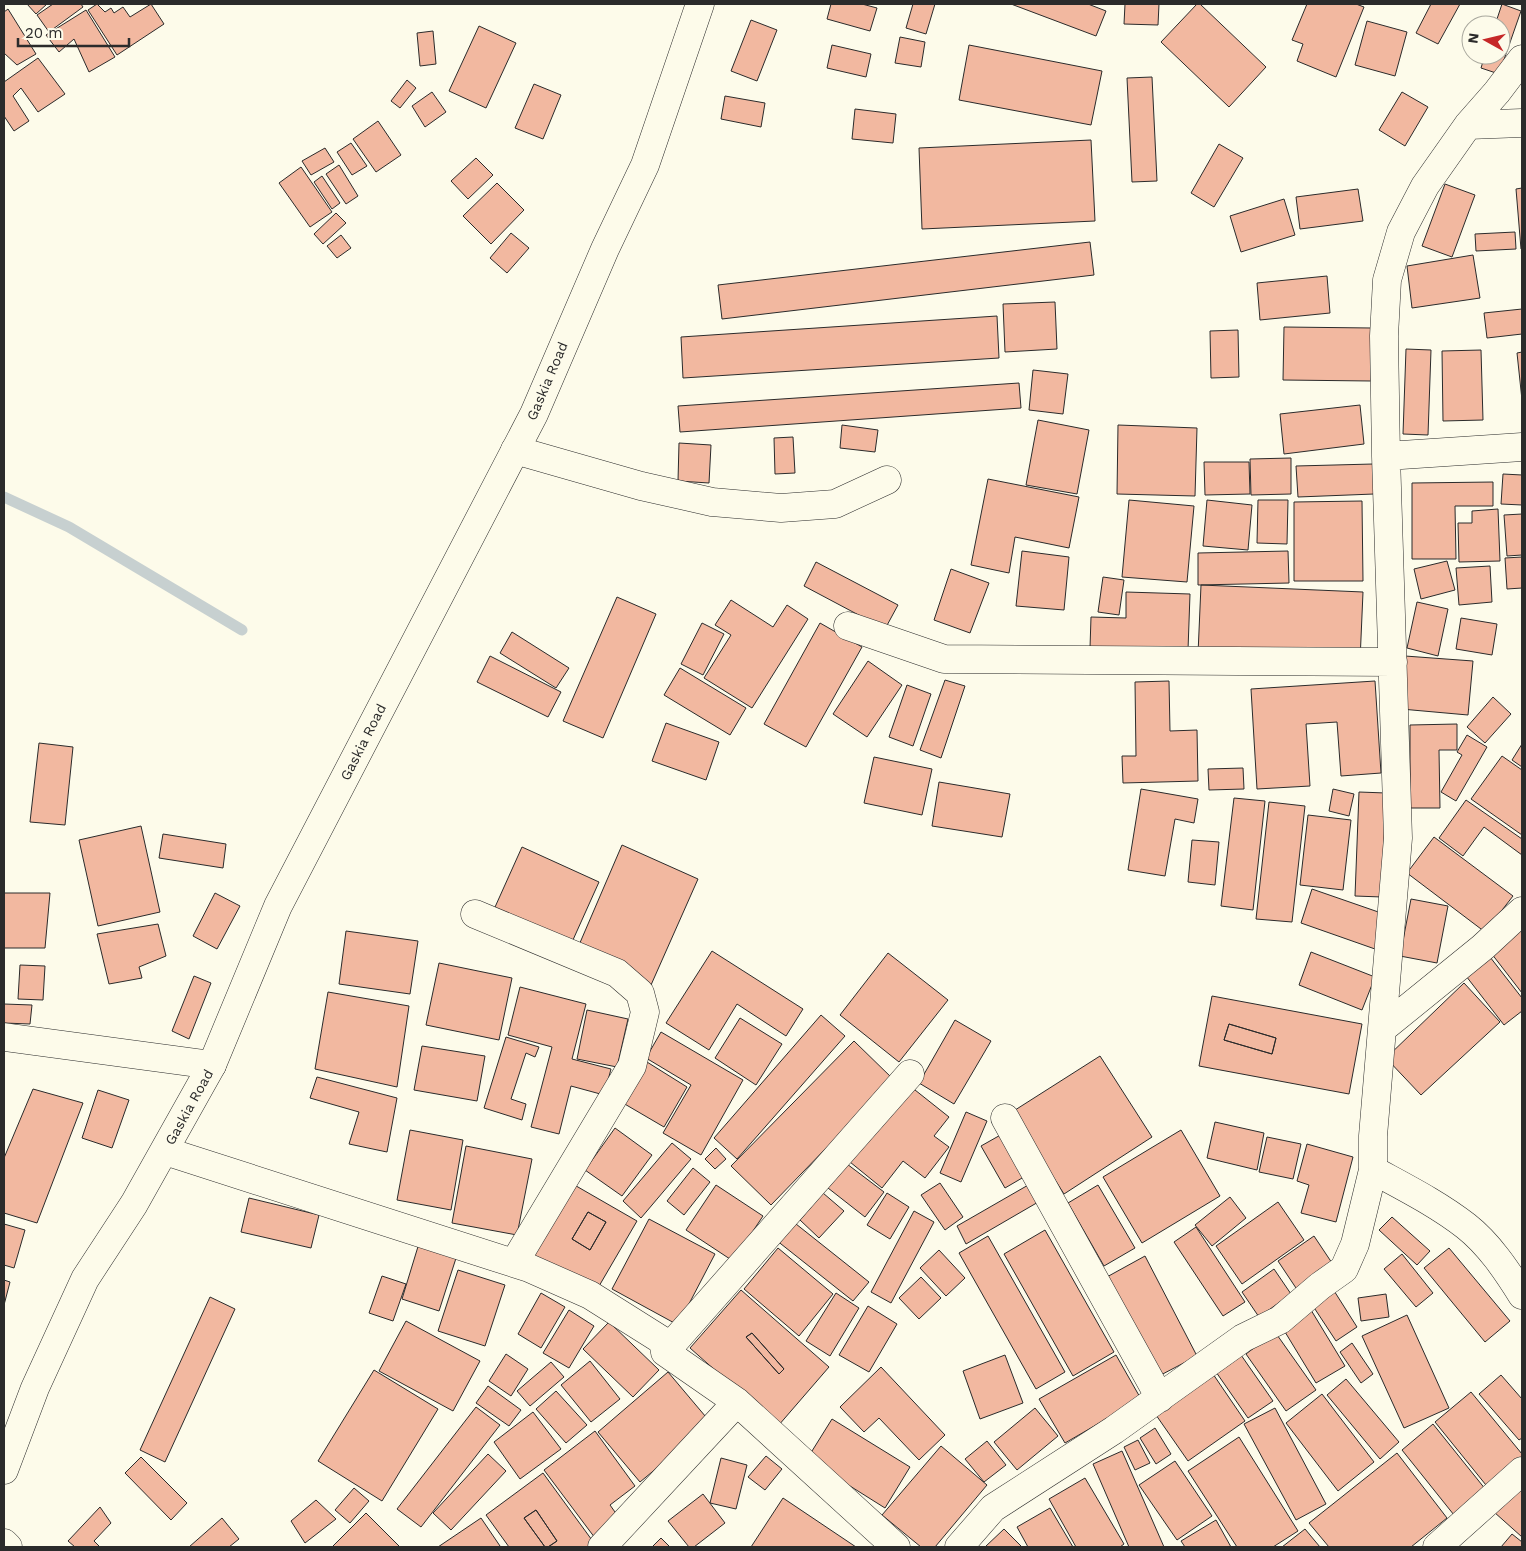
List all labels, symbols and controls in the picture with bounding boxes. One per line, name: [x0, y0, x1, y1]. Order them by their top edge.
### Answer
scale bar: [18, 15, 129, 47]
north arrow: [1461, 15, 1511, 65]
text: 20 m: [25, 24, 63, 42]
text: N: [1464, 32, 1482, 44]
street label: Gaskia Road: [523, 339, 571, 423]
street label: Gaskia Road: [337, 701, 389, 783]
street label: Gaskia Road: [162, 1067, 216, 1147]

